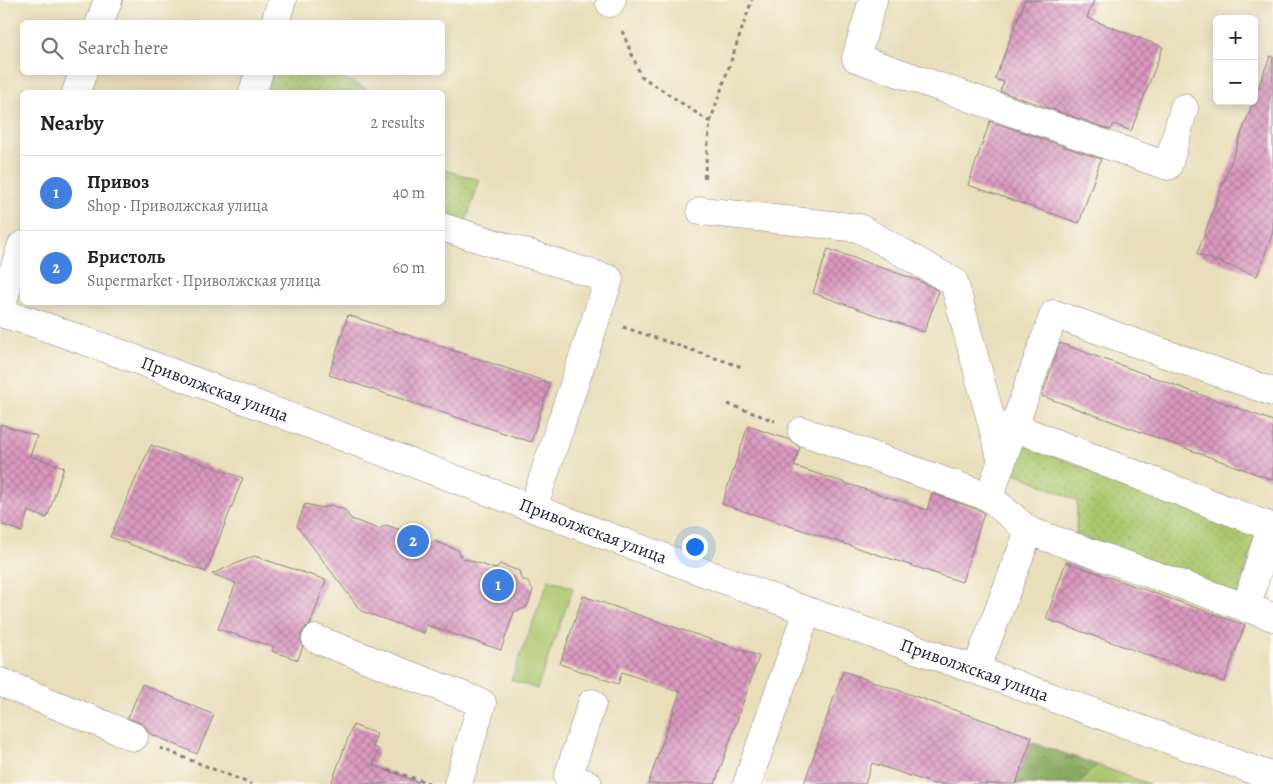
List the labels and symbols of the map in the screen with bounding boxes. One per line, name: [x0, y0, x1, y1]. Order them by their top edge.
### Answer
street label: Приволжская улица: [138, 350, 293, 428]
street label: Приволжская улица: [516, 492, 671, 570]
pin: 2: [397, 522, 429, 560]
your location: [682, 534, 708, 560]
pin: 1: [482, 566, 514, 604]
street label: Приволжская улица: [897, 633, 1053, 707]

